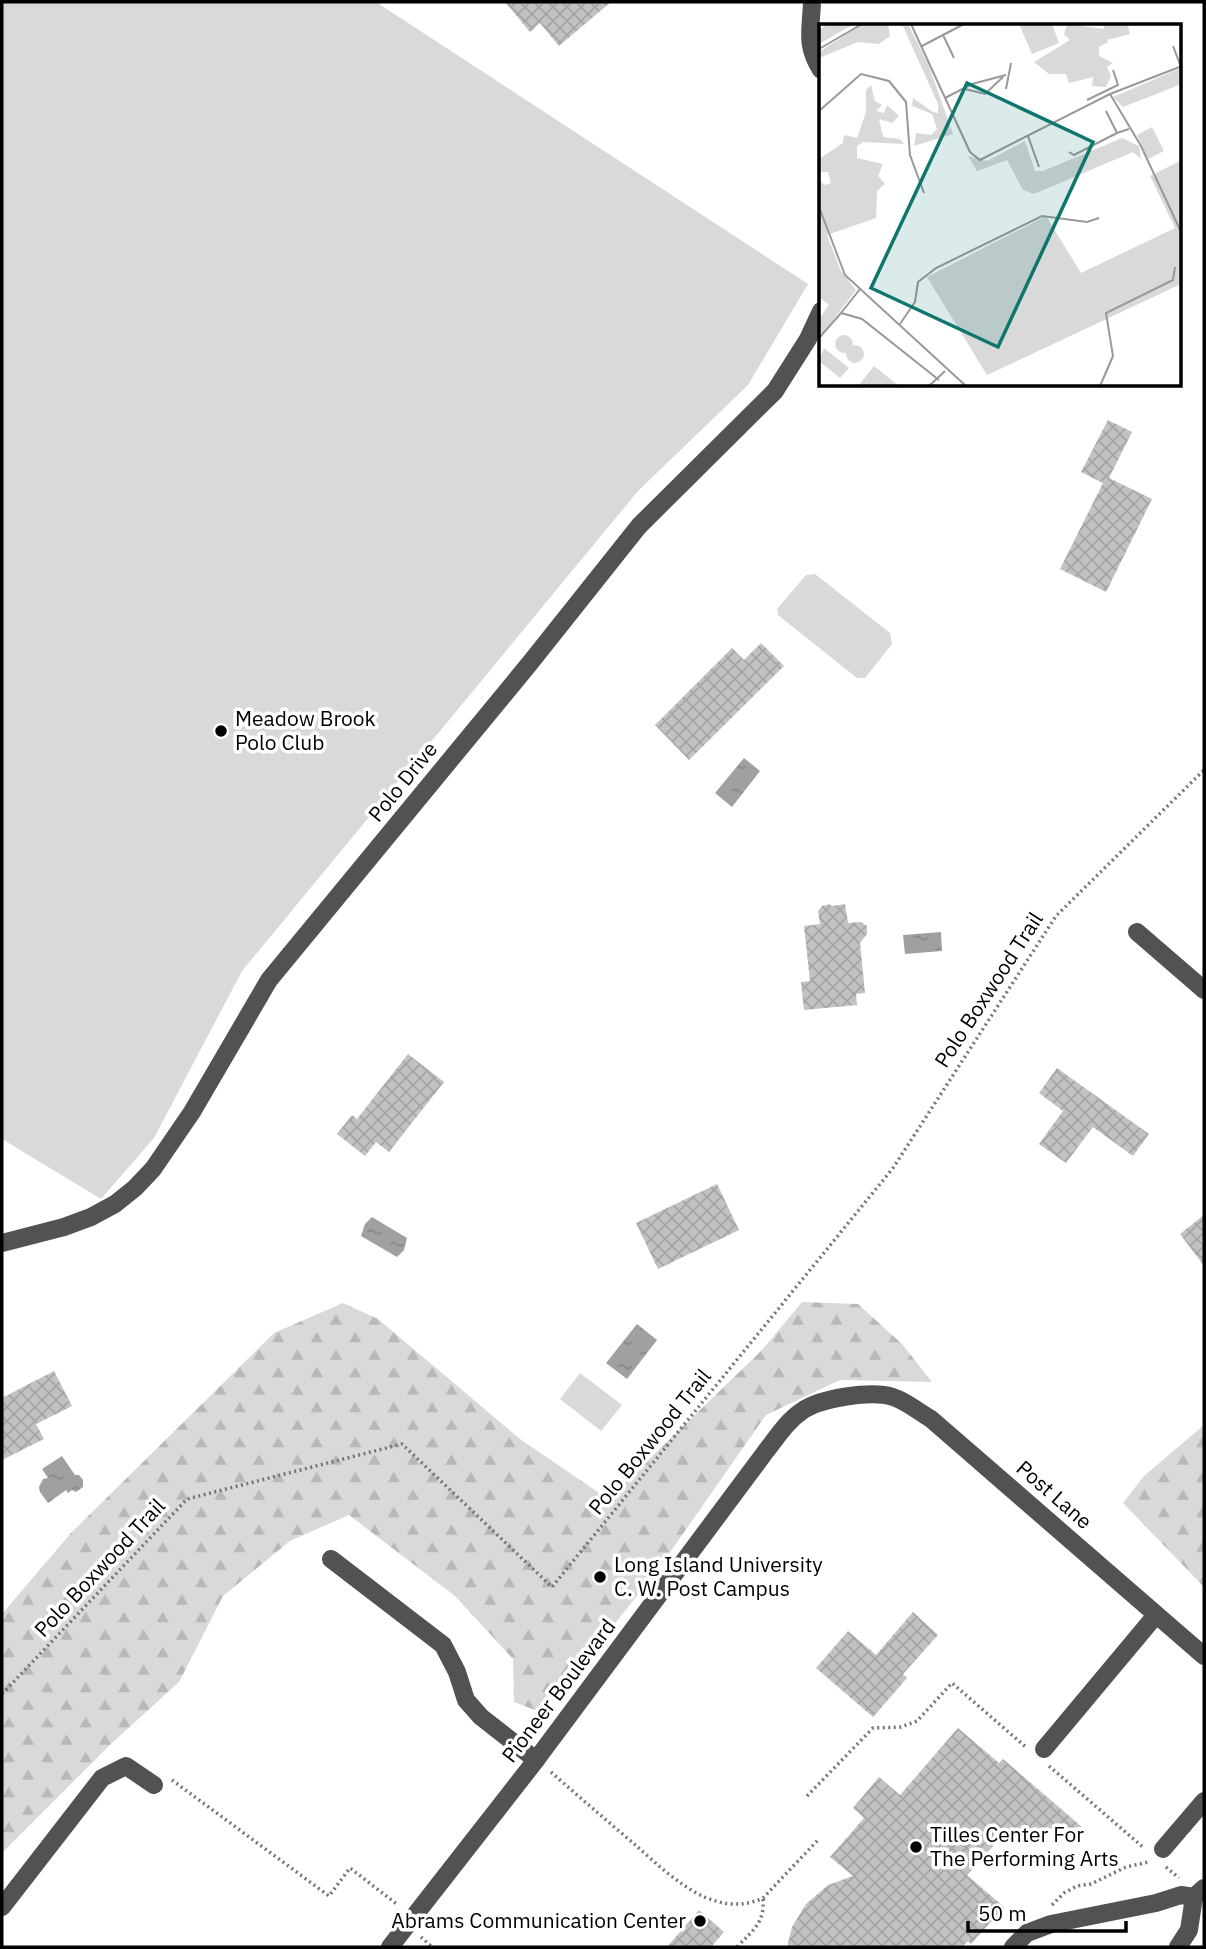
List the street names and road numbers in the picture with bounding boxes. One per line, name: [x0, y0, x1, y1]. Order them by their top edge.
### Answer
street label: Polo Drive: [361, 736, 443, 827]
street label: Polo Boxwood Trail: [927, 906, 1049, 1073]
street label: Polo Boxwood Trail: [582, 1362, 717, 1520]
street label: Post Lane: [1011, 1454, 1098, 1535]
street label: Polo Boxwood Trail: [28, 1492, 171, 1643]
street label: Pioneer Boulevard: [495, 1613, 621, 1768]

